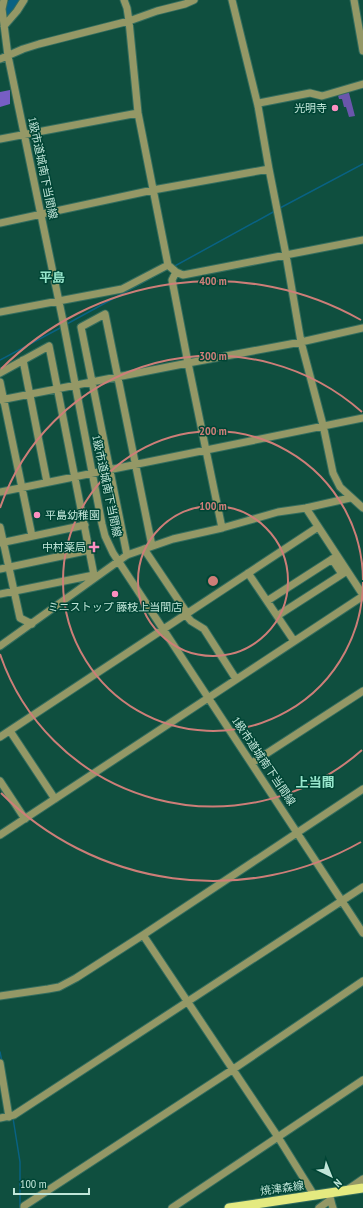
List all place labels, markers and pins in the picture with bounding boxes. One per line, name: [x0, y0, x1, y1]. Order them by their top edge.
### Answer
place label: 光明寺: [294, 101, 327, 115]
marker: 光明寺: [330, 103, 340, 113]
place label: 平島幼稚園: [45, 508, 100, 522]
marker: 平島幼稚園: [32, 510, 42, 520]
place label: 中村薬局: [42, 540, 86, 554]
marker: 中村薬局: [89, 542, 99, 552]
centre of rings: [206, 574, 220, 588]
marker: ミニストップ 藤枝上当間店: [110, 589, 120, 599]
place label: ミニストップ 藤枝上当間店: [48, 600, 182, 614]

